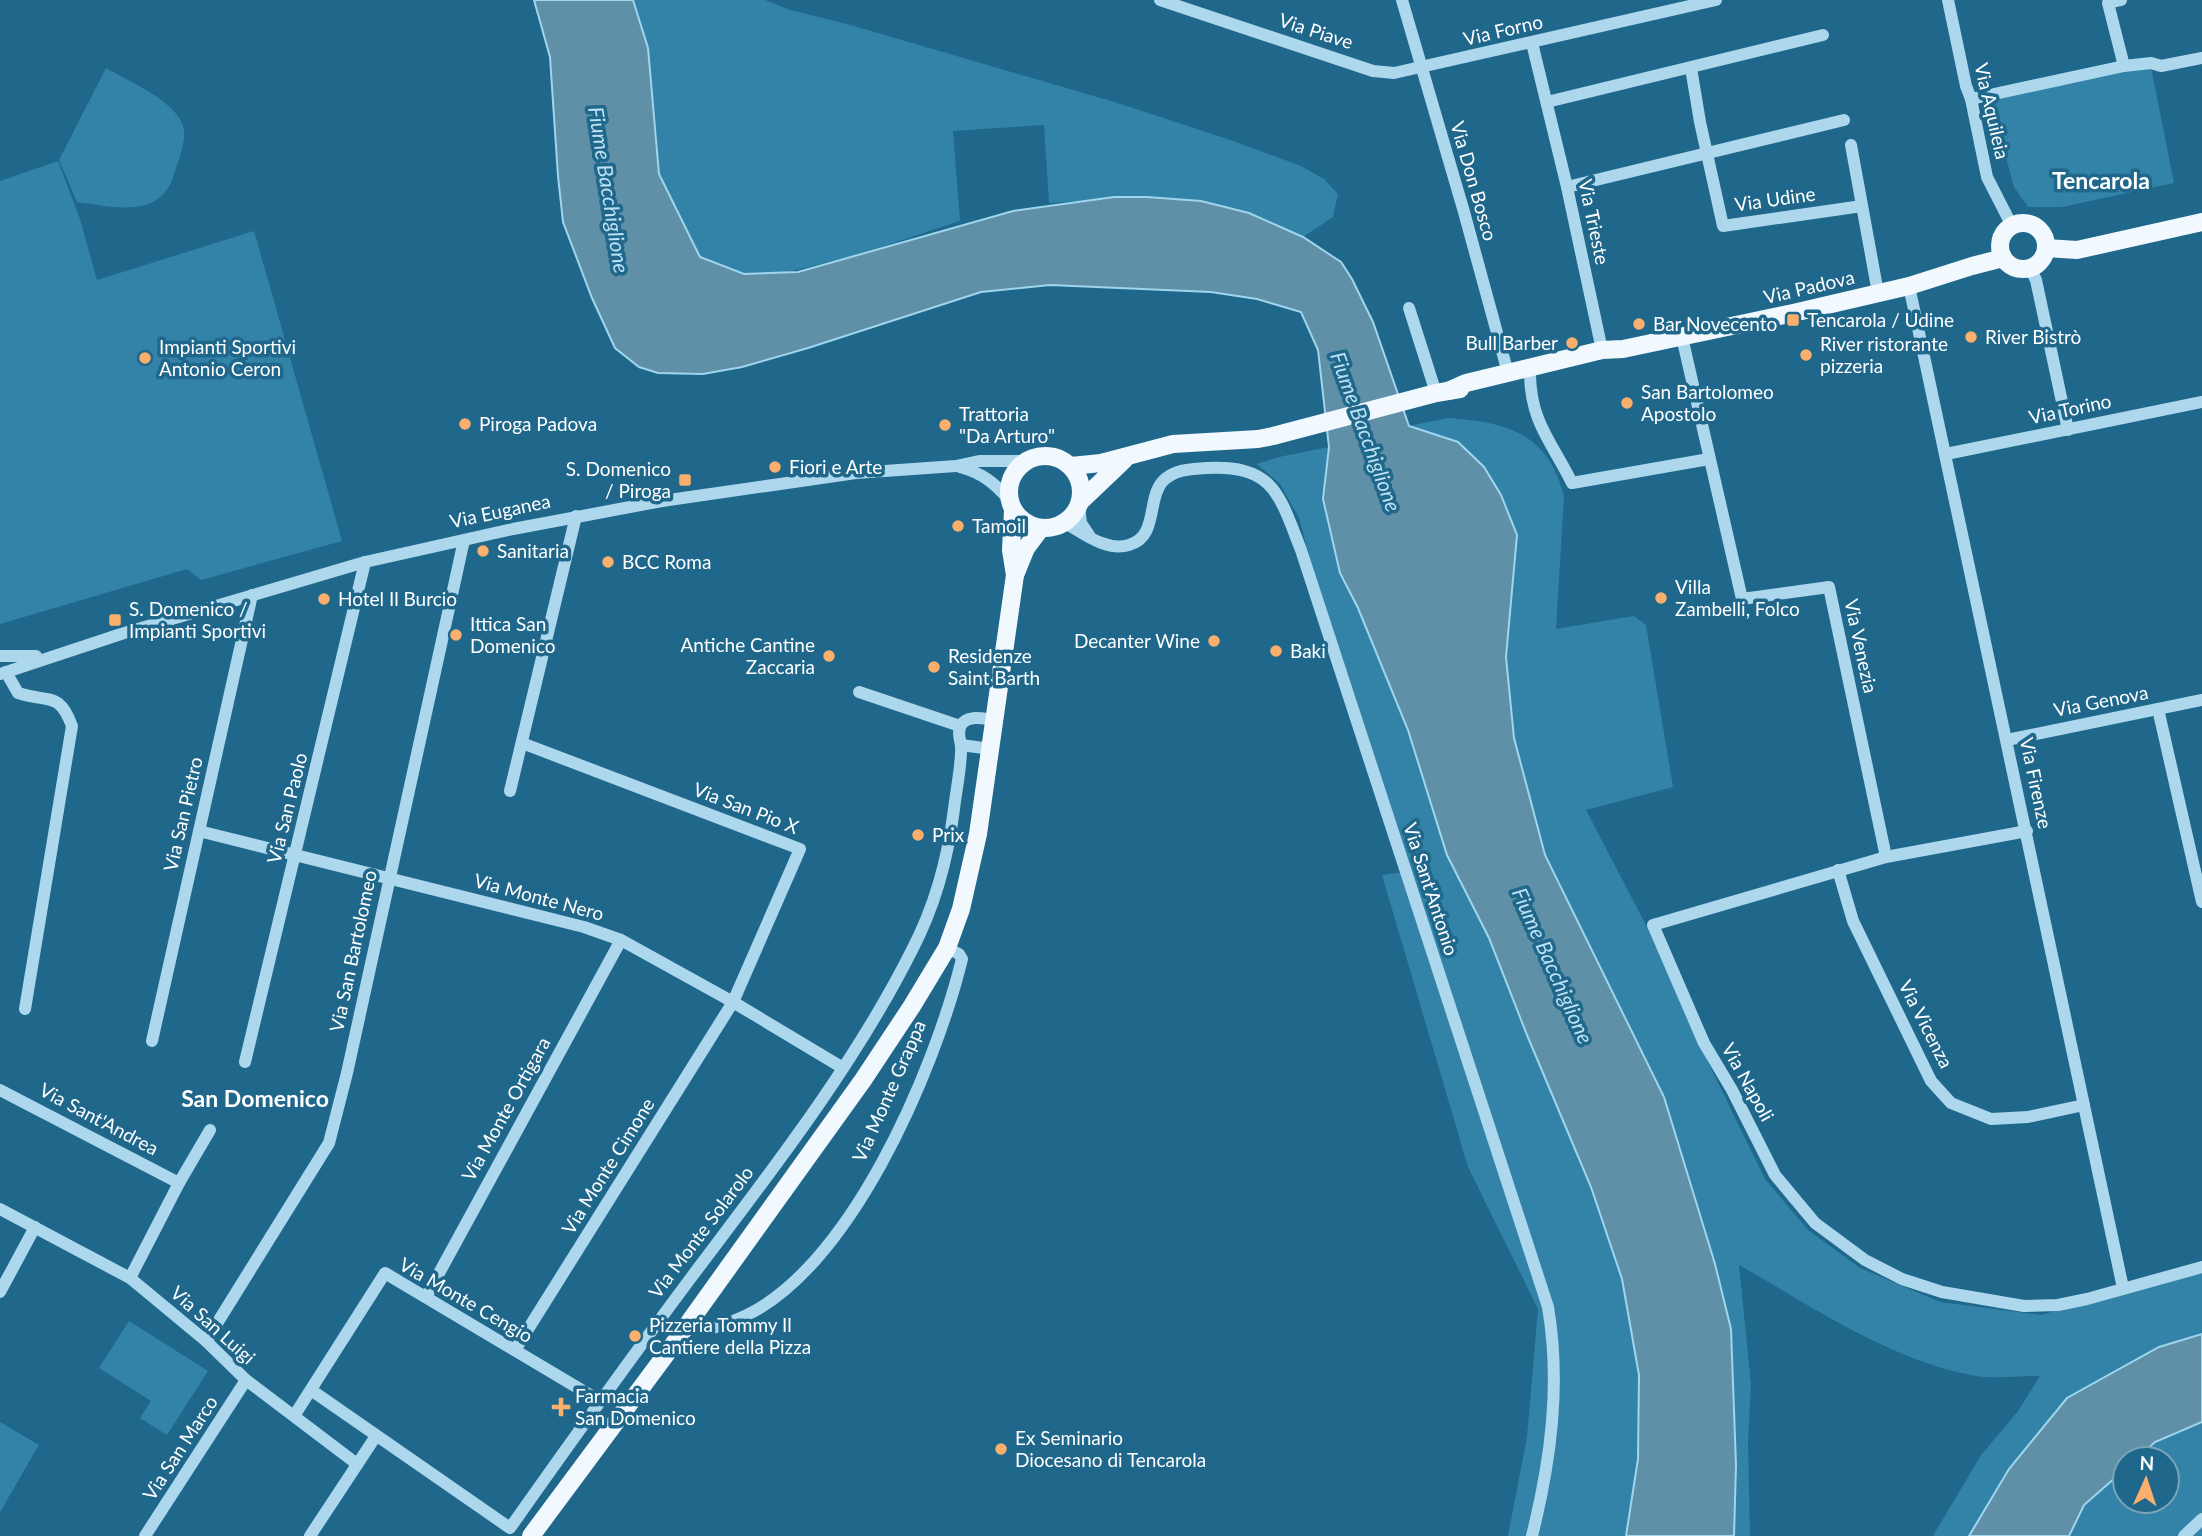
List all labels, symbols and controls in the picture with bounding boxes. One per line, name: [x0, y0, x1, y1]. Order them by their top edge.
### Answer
street label: Via Piave: [1276, 8, 1356, 53]
street label: Via Forno: [1461, 9, 1545, 50]
street label: Via Aquileia: [1970, 61, 2015, 161]
water label: Fiume Bacchiglione: [584, 105, 635, 275]
street label: Via Don Bosco: [1446, 119, 1503, 243]
district label: Tencarola: [2052, 166, 2150, 194]
street label: Via Trieste: [1574, 177, 1615, 267]
street label: Via Udine: [1733, 181, 1817, 216]
street label: Via Padova: [1761, 265, 1857, 308]
place label: Tencarola / Udine: [1807, 308, 1954, 331]
place label: Bar Novecento: [1653, 312, 1777, 335]
marker: Tencarola / Udine: [1785, 312, 1801, 328]
marker: Bar Novecento: [1631, 316, 1647, 332]
place label: River Bistrò: [1985, 325, 2081, 348]
marker: River Bistrò: [1963, 329, 1979, 345]
place label: Bull Barber: [1465, 331, 1558, 354]
place label: River ristorante pizzeria: [1820, 332, 1948, 377]
place label: Impianti Sportivi Antonio Ceron: [159, 335, 296, 380]
marker: Bull Barber: [1564, 335, 1580, 351]
marker: River ristorante pizzeria: [1798, 347, 1814, 363]
water label: Fiume Bacchiglione: [1326, 348, 1407, 515]
marker: Impianti Sportivi Antonio Ceron: [137, 350, 153, 366]
place label: San Bartolomeo Apostolo: [1641, 380, 1774, 425]
street label: Via Torino: [2027, 389, 2113, 428]
marker: San Bartolomeo Apostolo: [1619, 395, 1635, 411]
place label: Trattoria "Da Arturo": [959, 402, 1055, 447]
place label: Piroga Padova: [479, 412, 597, 435]
marker: Piroga Padova: [457, 416, 473, 432]
marker: Trattoria "Da Arturo": [937, 417, 953, 433]
place label: Fiori e Arte: [789, 455, 882, 478]
place label: S. Domenico / Piroga: [566, 457, 671, 502]
marker: Fiori e Arte: [767, 459, 783, 475]
marker: S. Domenico / Piroga: [677, 472, 693, 488]
street label: Via Euganea: [447, 489, 552, 532]
place label: Tamoil: [972, 514, 1026, 537]
marker: Tamoil: [950, 518, 966, 534]
place label: Sanitaria: [497, 539, 569, 562]
marker: Sanitaria: [475, 543, 491, 559]
place label: BCC Roma: [622, 550, 711, 573]
marker: BCC Roma: [600, 554, 616, 570]
place label: Villa Zambelli, Folco: [1675, 575, 1800, 620]
place label: Hotel Il Burcio: [338, 587, 457, 610]
marker: Villa Zambelli, Folco: [1653, 590, 1669, 606]
marker: Hotel Il Burcio: [316, 591, 332, 607]
place label: S. Domenico / Impianti Sportivi: [129, 597, 266, 642]
street label: Via Venezia: [1840, 597, 1883, 695]
marker: S. Domenico / Impianti Sportivi: [107, 612, 123, 628]
place label: Ittica San Domenico: [470, 612, 556, 657]
marker: Ittica San Domenico: [448, 627, 464, 643]
place label: Decanter Wine: [1074, 629, 1200, 652]
place label: Antiche Cantine Zaccaria: [680, 633, 815, 678]
marker: Decanter Wine: [1206, 633, 1222, 649]
place label: Baki: [1290, 639, 1326, 662]
marker: Baki: [1268, 643, 1284, 659]
place label: Residenze Saint Barth: [948, 644, 1040, 689]
marker: Antiche Cantine Zaccaria: [821, 648, 837, 664]
marker: Residenze Saint Barth: [926, 659, 942, 675]
street label: Via Genova: [2052, 680, 2150, 721]
street label: Via Firenze: [2016, 735, 2057, 831]
street label: Via San Paolo: [262, 750, 311, 866]
street label: Via San Pietro: [158, 754, 207, 873]
street label: Via San Pio X: [690, 777, 803, 838]
street label: Via Sant'Antonio: [1399, 820, 1464, 958]
place label: Prix: [932, 823, 965, 846]
marker: Prix: [910, 827, 926, 843]
street label: Via San Bartolomeo: [324, 868, 381, 1034]
street label: Via Monte Nero: [472, 868, 607, 925]
water label: Fiume Bacchiglione: [1508, 883, 1599, 1047]
street label: Via Vicenza: [1894, 976, 1958, 1072]
street label: Via Monte Grappa: [847, 1016, 930, 1165]
street label: Via Monte Ortigara: [456, 1033, 555, 1185]
street label: Via Napoli: [1718, 1039, 1779, 1125]
street label: Via Sant'Andrea: [36, 1078, 163, 1160]
district label: San Domenico: [181, 1084, 329, 1112]
street label: Via Monte Cimone: [556, 1093, 659, 1238]
street label: Via Monte Solarolo: [643, 1161, 758, 1302]
street label: Via Monte Cengio: [395, 1252, 537, 1347]
street label: Via San Luigi: [166, 1281, 260, 1369]
place label: Pizzeria Tommy Il Cantiere della Pizza: [649, 1313, 811, 1358]
marker: Pizzeria Tommy Il Cantiere della Pizza: [627, 1328, 643, 1344]
place label: Farmacia San Domenico: [575, 1384, 696, 1429]
street label: Via San Marco: [137, 1391, 222, 1504]
marker: Farmacia San Domenico: [553, 1399, 569, 1415]
place label: Ex Seminario Diocesano di Tencarola: [1015, 1426, 1206, 1471]
marker: Ex Seminario Diocesano di Tencarola: [993, 1441, 1009, 1457]
north arrow: [2111, 1445, 2181, 1515]
text: N: [2139, 1451, 2155, 1474]

